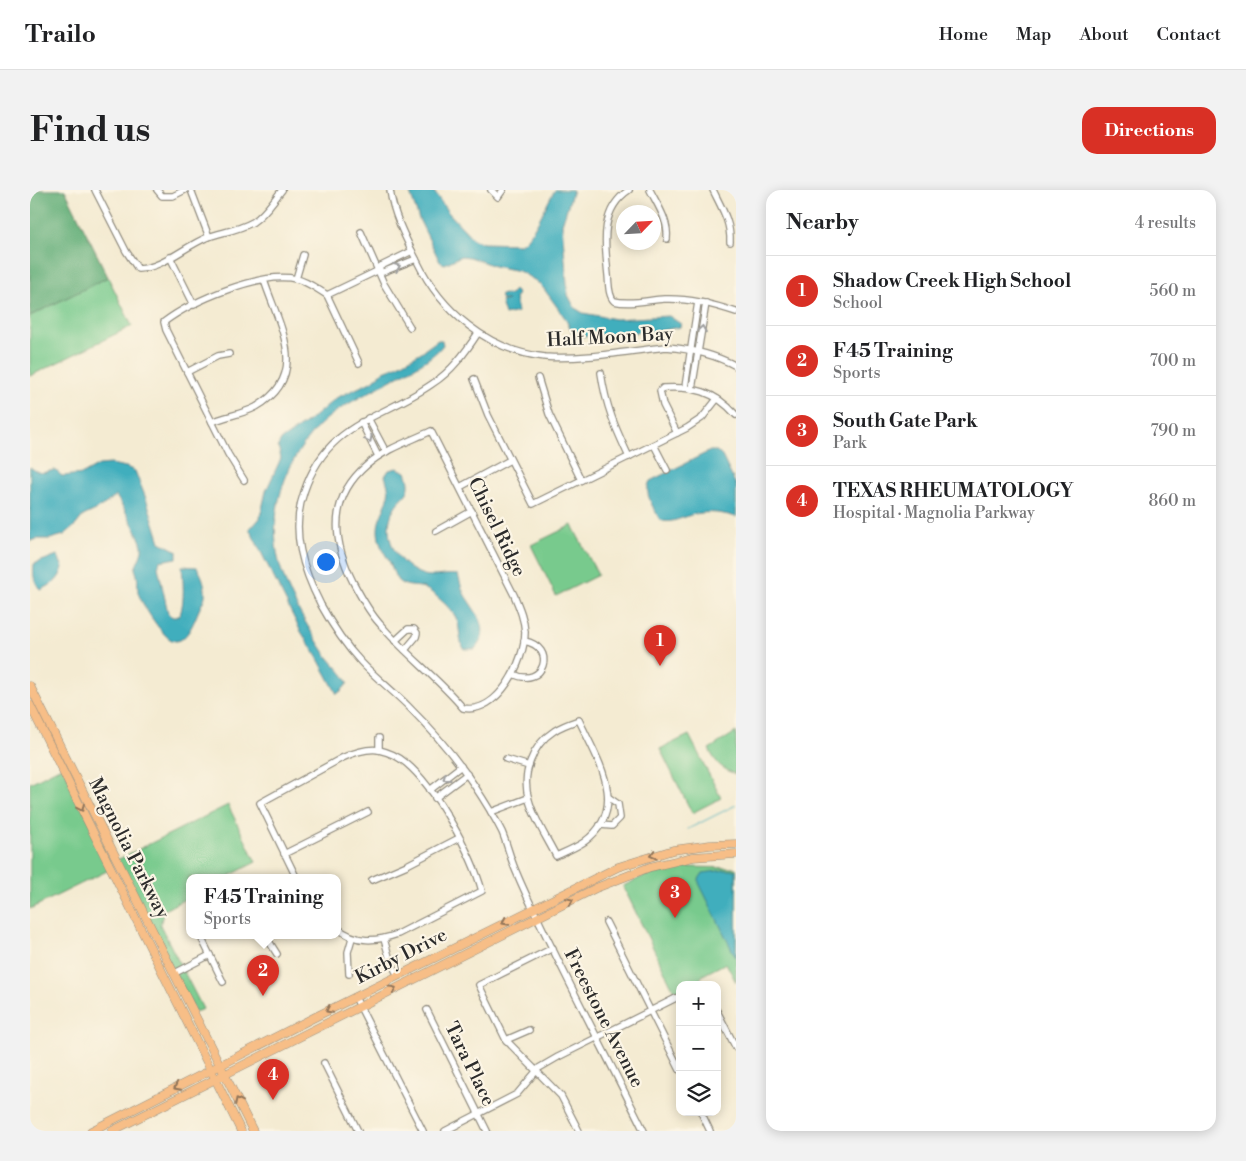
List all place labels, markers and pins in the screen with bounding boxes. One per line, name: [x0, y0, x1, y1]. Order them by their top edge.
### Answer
pin: 1: [644, 625, 676, 666]
pin: 3: [659, 877, 691, 918]
pin: 2: [247, 955, 279, 996]
pin: 4: [257, 1059, 289, 1100]

